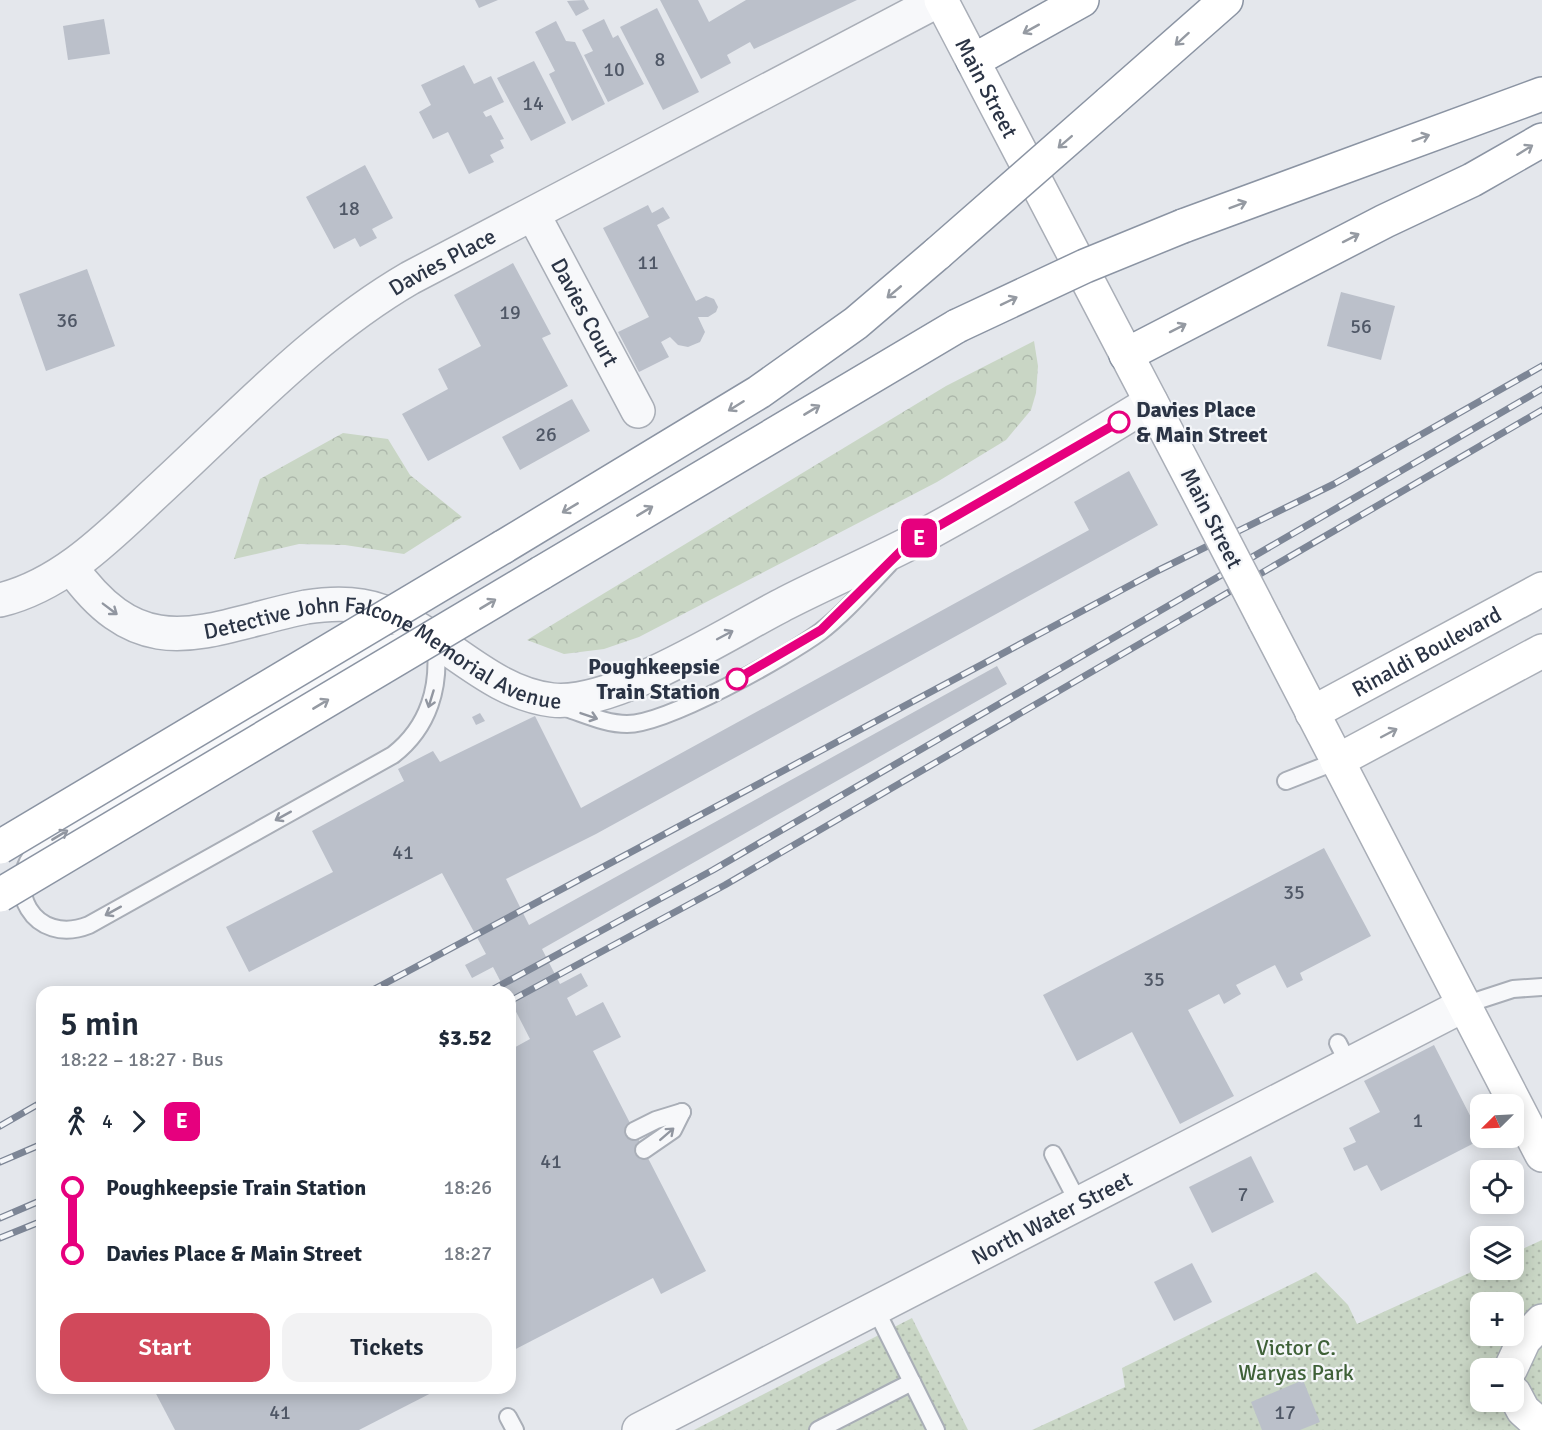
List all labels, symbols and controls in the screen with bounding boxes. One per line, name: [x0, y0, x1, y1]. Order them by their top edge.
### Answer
one-way arrow: [1023, 23, 1040, 35]
one-way arrow: [1175, 32, 1190, 46]
street label: Main Street: [949, 33, 1024, 143]
house number: 8: [655, 47, 665, 72]
house number: 10: [603, 57, 625, 82]
house number: 14: [522, 91, 544, 116]
one-way arrow: [1411, 132, 1430, 143]
one-way arrow: [1058, 135, 1073, 149]
one-way arrow: [1516, 144, 1533, 156]
house number: 18: [338, 196, 360, 221]
one-way arrow: [1228, 199, 1247, 210]
street label: Davies Place: [384, 222, 500, 302]
one-way arrow: [1342, 232, 1360, 243]
house number: 11: [637, 250, 659, 275]
street label: Davies Court: [545, 253, 625, 371]
one-way arrow: [886, 285, 902, 298]
one-way arrow: [1000, 295, 1018, 307]
house number: 19: [499, 300, 521, 325]
house number: 36: [56, 308, 78, 333]
house number: 56: [1350, 314, 1372, 339]
one-way arrow: [1169, 322, 1187, 333]
place label: Davies Place & Main Street: [1136, 396, 1267, 448]
one-way arrow: [728, 401, 745, 413]
one-way arrow: [803, 404, 820, 416]
marker: Davies Place & Main Street: [1108, 411, 1130, 433]
house number: 26: [535, 422, 557, 447]
street label: Main Street: [1175, 463, 1248, 573]
one-way arrow: [562, 502, 579, 514]
one-way arrow: [636, 504, 653, 516]
line badge: E: [900, 518, 938, 558]
text: E: [913, 525, 925, 551]
street label: Detective John Falcone Memorial Avenue: [201, 591, 562, 715]
one-way arrow: [479, 598, 496, 610]
street label: Rinaldi Boulevard: [1347, 601, 1506, 703]
one-way arrow: [102, 603, 118, 616]
one-way arrow: [715, 629, 733, 640]
place label: Poughkeepsie Train Station: [588, 653, 720, 705]
marker: Poughkeepsie Train Station: [726, 668, 748, 690]
one-way arrow: [425, 689, 436, 708]
one-way arrow: [312, 697, 329, 709]
one-way arrow: [579, 711, 598, 722]
one-way arrow: [1379, 727, 1397, 738]
one-way arrow: [275, 810, 292, 822]
one-way arrow: [51, 829, 68, 841]
house number: 41: [392, 840, 414, 865]
house number: 35: [1283, 880, 1305, 905]
one-way arrow: [105, 905, 122, 917]
house number: 35: [1143, 967, 1165, 992]
text: 5 min: [60, 1004, 139, 1045]
text: $3.52: [438, 1024, 492, 1051]
text: 18:22 – 18:27 · Bus: [60, 1047, 223, 1072]
north arrow: [1470, 1094, 1524, 1148]
map controls: [1470, 1094, 1524, 1412]
icon: walk: [60, 1105, 93, 1138]
icon: forward: [122, 1105, 155, 1138]
text: E: [176, 1108, 188, 1134]
house number: 1: [1413, 1108, 1423, 1133]
text: 4: [102, 1109, 113, 1134]
one-way arrow: [659, 1127, 674, 1141]
house number: 41: [540, 1149, 562, 1174]
button: locate: [1470, 1160, 1524, 1214]
street label: North Water Street: [967, 1165, 1137, 1271]
text: Poughkeepsie Train Station: [106, 1174, 366, 1201]
text: 18:26: [443, 1175, 492, 1200]
house number: 7: [1238, 1182, 1248, 1207]
button: layers: [1470, 1226, 1524, 1280]
text: Davies Place & Main Street: [106, 1240, 362, 1267]
text: 18:27: [443, 1241, 492, 1266]
button: +: [1470, 1292, 1524, 1346]
button: Start: [60, 1313, 270, 1382]
button: Tickets: [282, 1313, 492, 1382]
park label: Victor C. Waryas Park: [1238, 1334, 1354, 1386]
button: −: [1470, 1358, 1524, 1412]
house number: 41: [269, 1400, 291, 1425]
house number: 17: [1274, 1400, 1296, 1425]

